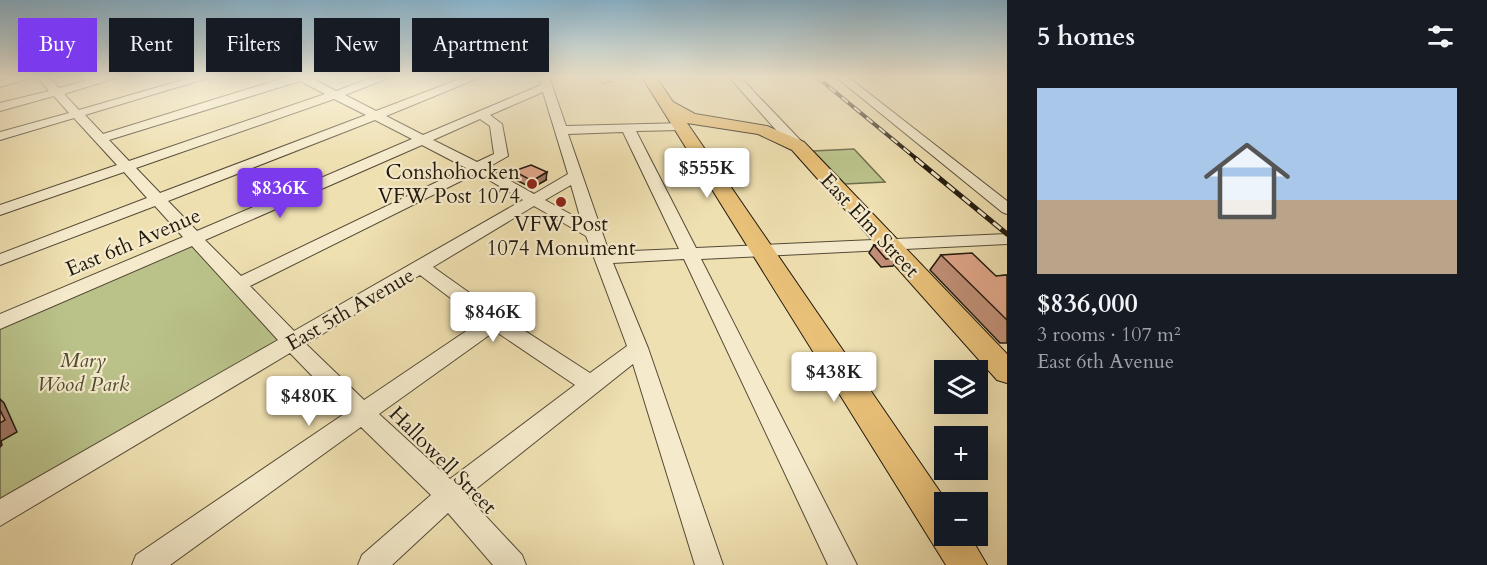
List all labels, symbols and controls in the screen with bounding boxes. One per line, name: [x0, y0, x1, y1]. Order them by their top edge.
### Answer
chip: Buy: [18, 18, 97, 72]
chip: Rent: [109, 18, 194, 72]
chip: Filters: [206, 18, 302, 72]
chip: New: [314, 18, 400, 72]
chip: Apartment: [412, 18, 549, 72]
text: 5 homes: [1037, 19, 1135, 54]
icon: filters: [1424, 20, 1457, 53]
icon: home: [1193, 127, 1301, 235]
pin: $555K: [665, 148, 749, 199]
text: $555K: [678, 154, 736, 181]
place label: Conshohocken VFW Post 1074: [378, 158, 520, 211]
street label: East Elm Street: [813, 167, 926, 284]
pin: $836K: [238, 168, 322, 219]
text: $836K: [251, 174, 309, 201]
marker: Conshohocken VFW Post 1074: [525, 177, 539, 191]
marker: VFW Post 1074 Monument: [554, 195, 568, 209]
street label: East 6th Avenue: [61, 201, 205, 284]
place label: VFW Post 1074 Monument: [486, 210, 636, 263]
street label: East 5th Avenue: [281, 261, 420, 358]
text: $836,000: [1037, 286, 1138, 321]
pin: $846K: [451, 292, 535, 343]
text: $846K: [464, 298, 522, 325]
text: 3 rooms · 107 m²: [1037, 321, 1181, 348]
park label: Mary Wood Park: [37, 346, 130, 399]
text: East 6th Avenue: [1037, 348, 1174, 375]
pin: $438K: [792, 352, 876, 403]
text: $438K: [805, 358, 863, 385]
map controls: [934, 360, 988, 546]
button: layers: [934, 360, 988, 414]
pin: $480K: [267, 376, 351, 427]
text: $480K: [280, 382, 338, 409]
street label: Hallowell Street: [382, 400, 503, 521]
button: +: [934, 426, 988, 480]
button: −: [934, 492, 988, 546]

